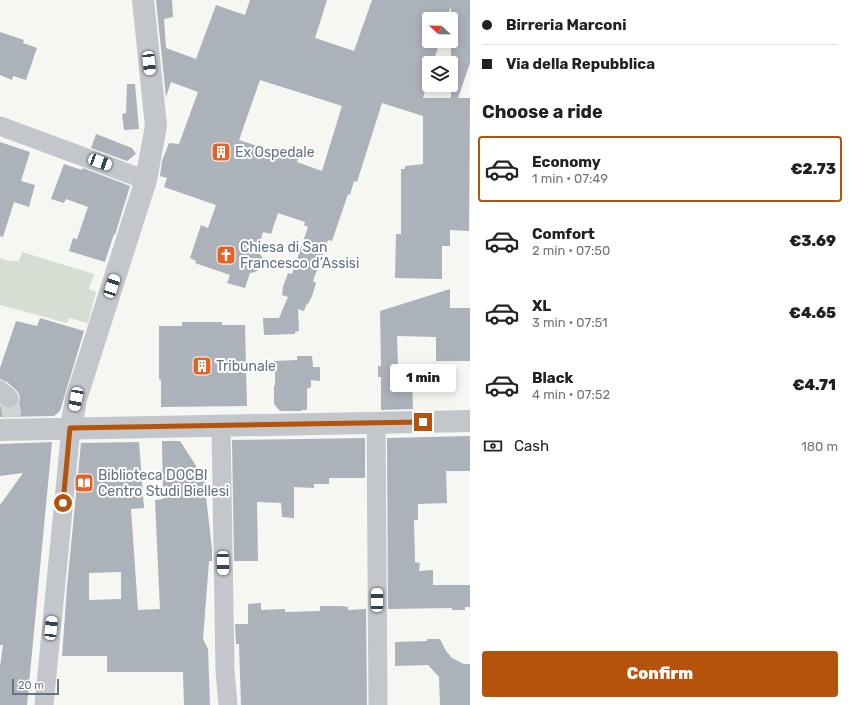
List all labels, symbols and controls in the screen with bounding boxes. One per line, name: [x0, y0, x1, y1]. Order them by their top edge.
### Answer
north arrow: [422, 12, 458, 48]
map controls: [422, 12, 458, 92]
text: Birreria Marconi: [506, 16, 626, 34]
car: [142, 50, 156, 76]
text: Via della Repubblica: [506, 55, 655, 73]
button: layers: [422, 56, 458, 92]
text: Choose a ride: [482, 101, 603, 123]
building icon: Ex Ospedale: [210, 141, 232, 163]
place label: Ex Ospedale: [235, 144, 315, 161]
icon: car: [484, 151, 520, 187]
car: [87, 152, 113, 172]
text: Economy: [532, 153, 601, 171]
text: €2.73: [791, 160, 836, 178]
text: 1 min · 07:49: [532, 171, 608, 186]
icon: car: [484, 223, 520, 259]
text: Comfort: [532, 225, 595, 243]
text: €3.69: [789, 232, 836, 250]
place label: Chiesa di San Francesco d’Assisi: [240, 239, 359, 272]
text: 2 min · 07:50: [532, 243, 610, 258]
church icon: Chiesa di San Francesco d’Assisi: [215, 244, 237, 266]
car: [103, 273, 121, 299]
icon: car: [484, 295, 520, 331]
text: XL: [532, 297, 551, 315]
text: €4.65: [789, 304, 836, 322]
text: 3 min · 07:51: [532, 315, 608, 330]
building icon: Tribunale: [191, 355, 213, 377]
place label: Tribunale: [216, 358, 276, 375]
callout: 1 min: [390, 364, 456, 392]
icon: car: [484, 367, 520, 403]
text: Black: [532, 369, 573, 387]
text: 1 min: [406, 370, 440, 385]
text: €4.71: [792, 376, 836, 394]
car: [68, 386, 84, 412]
text: 4 min · 07:52: [532, 387, 610, 402]
route end: [414, 413, 432, 431]
icon: cash: [482, 435, 504, 457]
text: Cash: [514, 437, 549, 455]
text: 180 m: [801, 439, 838, 454]
place label: Biblioteca DOCBI Centro Studi Biellesi: [98, 467, 229, 500]
library icon: Biblioteca DOCBI Centro Studi Biellesi: [73, 472, 95, 494]
route start: [54, 494, 72, 512]
car: [217, 551, 229, 575]
car: [371, 588, 383, 612]
car: [44, 615, 58, 641]
button: Confirm: [482, 651, 838, 697]
scale bar: [12, 677, 59, 696]
text: 20 m: [18, 679, 44, 692]

